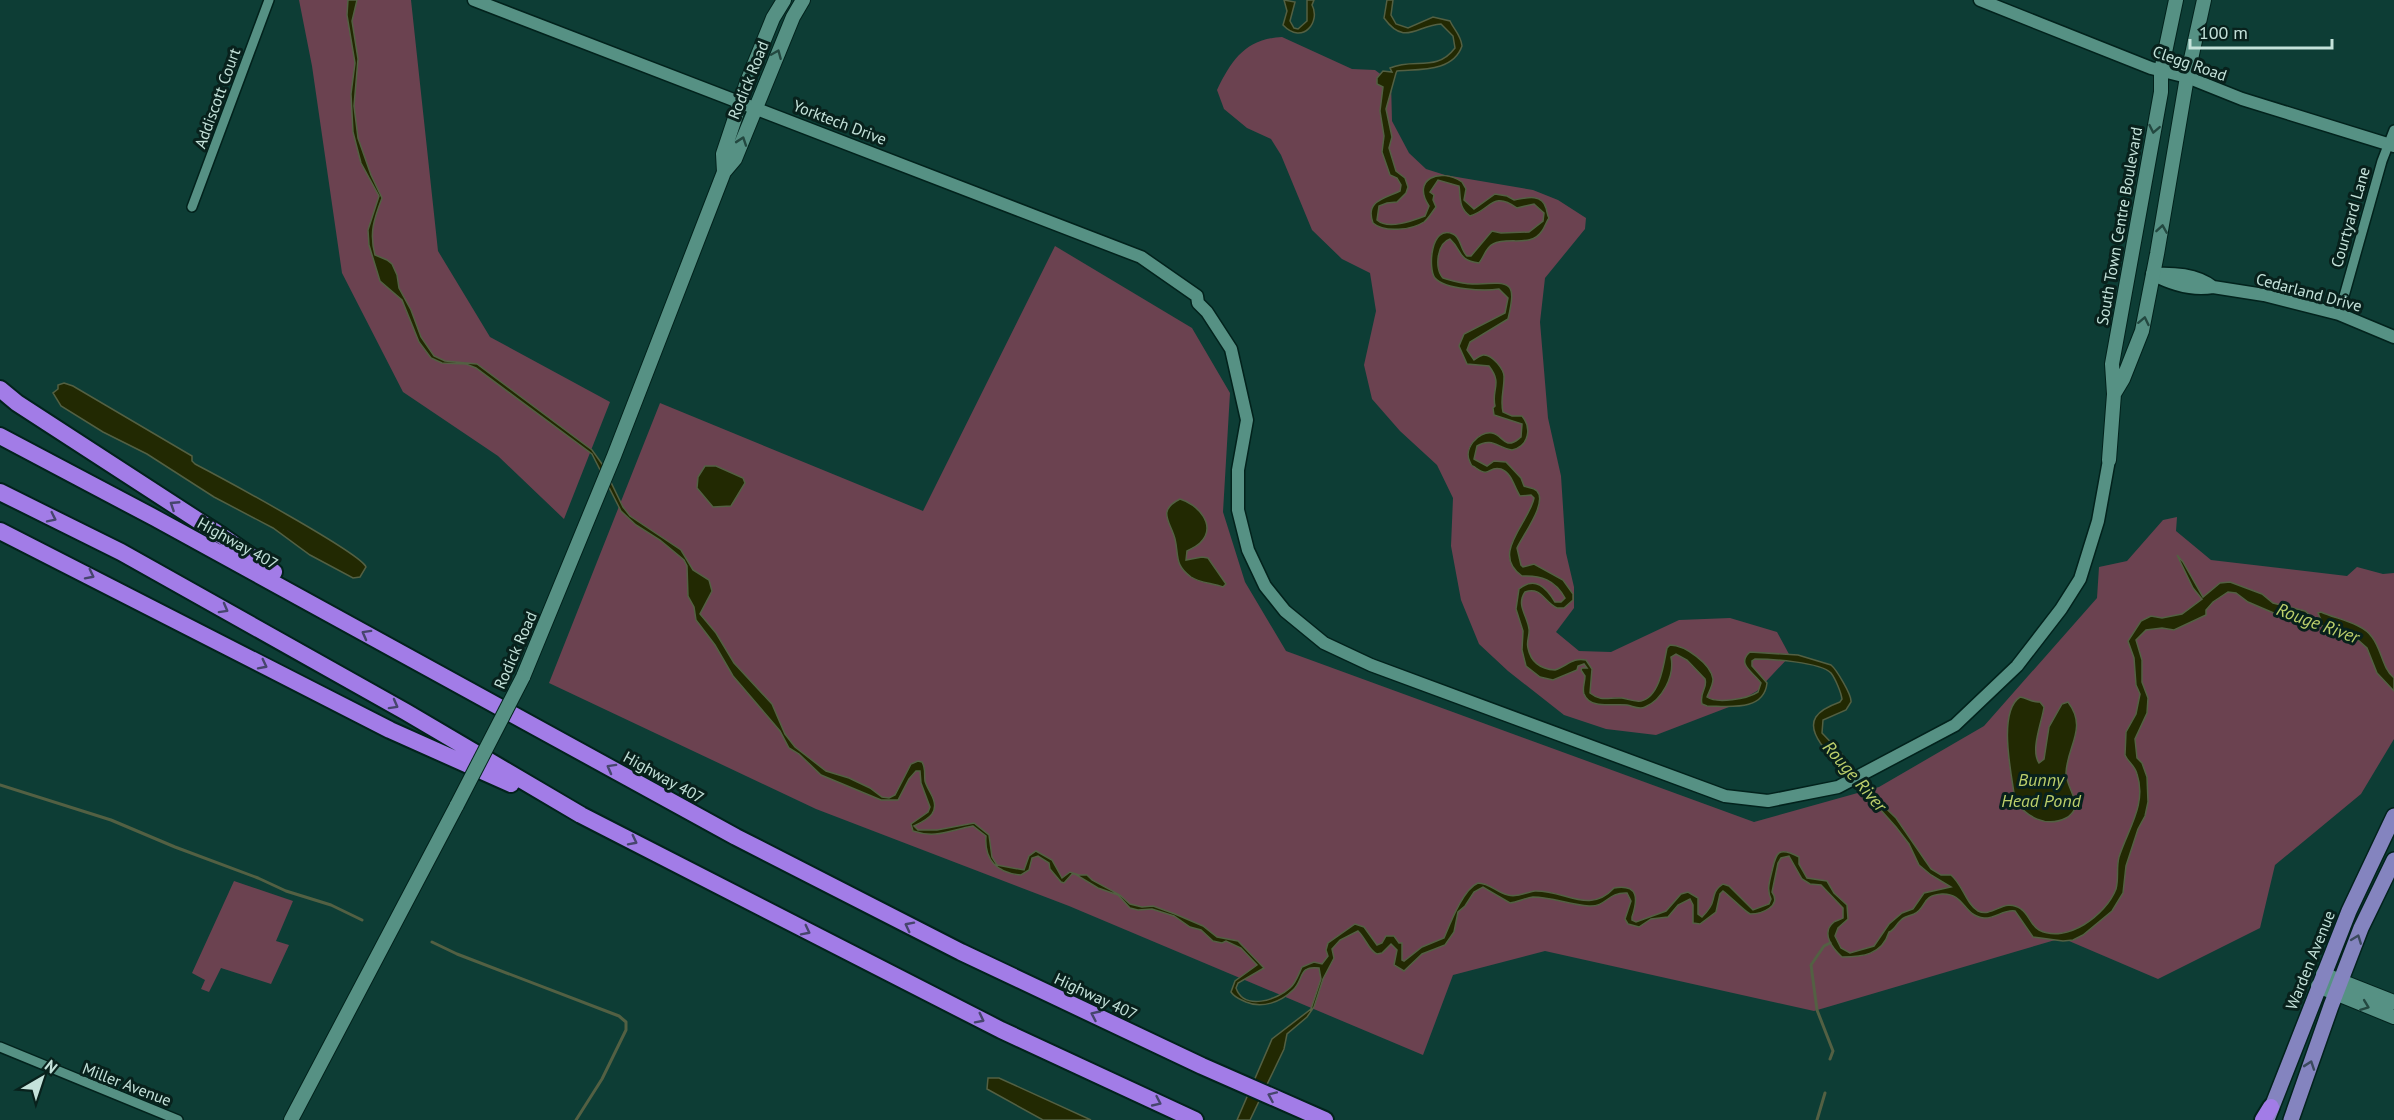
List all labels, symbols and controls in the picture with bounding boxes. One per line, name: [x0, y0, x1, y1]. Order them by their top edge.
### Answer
scale bar: [2190, 12, 2332, 50]
text: 100 m: [2199, 21, 2248, 44]
street label: Rodick Road: [723, 38, 773, 122]
street label: Clegg Road: [2150, 41, 2230, 85]
street label: Addiscott Court: [190, 45, 245, 151]
one-way arrow: [770, 49, 782, 60]
street label: Yorktech Drive: [790, 95, 890, 149]
one-way arrow: [2148, 123, 2161, 133]
street label: South Town Centre Boulevard: [2092, 125, 2146, 327]
one-way arrow: [734, 136, 747, 147]
street label: Courtyard Lane: [2326, 164, 2374, 270]
one-way arrow: [2155, 224, 2167, 233]
street label: Cedarland Drive: [2254, 268, 2364, 316]
one-way arrow: [2137, 316, 2150, 326]
one-way arrow: [170, 500, 180, 512]
one-way arrow: [46, 510, 57, 522]
street label: Highway 407: [194, 513, 282, 573]
one-way arrow: [84, 568, 94, 579]
water label: Rouge River: [2273, 597, 2364, 649]
one-way arrow: [218, 602, 228, 614]
street label: Rodick Road: [489, 608, 541, 692]
one-way arrow: [362, 630, 373, 641]
one-way arrow: [257, 658, 268, 669]
one-way arrow: [388, 698, 399, 709]
water label: Rouge River: [1818, 736, 1893, 817]
street label: Highway 407: [620, 747, 708, 807]
one-way arrow: [607, 764, 617, 776]
water label: Bunny Head Pond: [2001, 768, 2082, 812]
one-way arrow: [627, 834, 638, 846]
street label: Warden Avenue: [2281, 907, 2339, 1013]
one-way arrow: [904, 922, 915, 933]
one-way arrow: [800, 924, 810, 935]
one-way arrow: [2349, 934, 2362, 945]
street label: Highway 407: [1051, 968, 1141, 1024]
one-way arrow: [2358, 999, 2369, 1011]
one-way arrow: [1090, 1011, 1101, 1023]
one-way arrow: [974, 1012, 984, 1023]
north arrow: [12, 1048, 72, 1108]
text: N: [41, 1055, 62, 1077]
street label: Miller Avenue: [80, 1058, 174, 1110]
one-way arrow: [2303, 1060, 2316, 1071]
one-way arrow: [1267, 1092, 1278, 1104]
one-way arrow: [1150, 1095, 1161, 1107]

